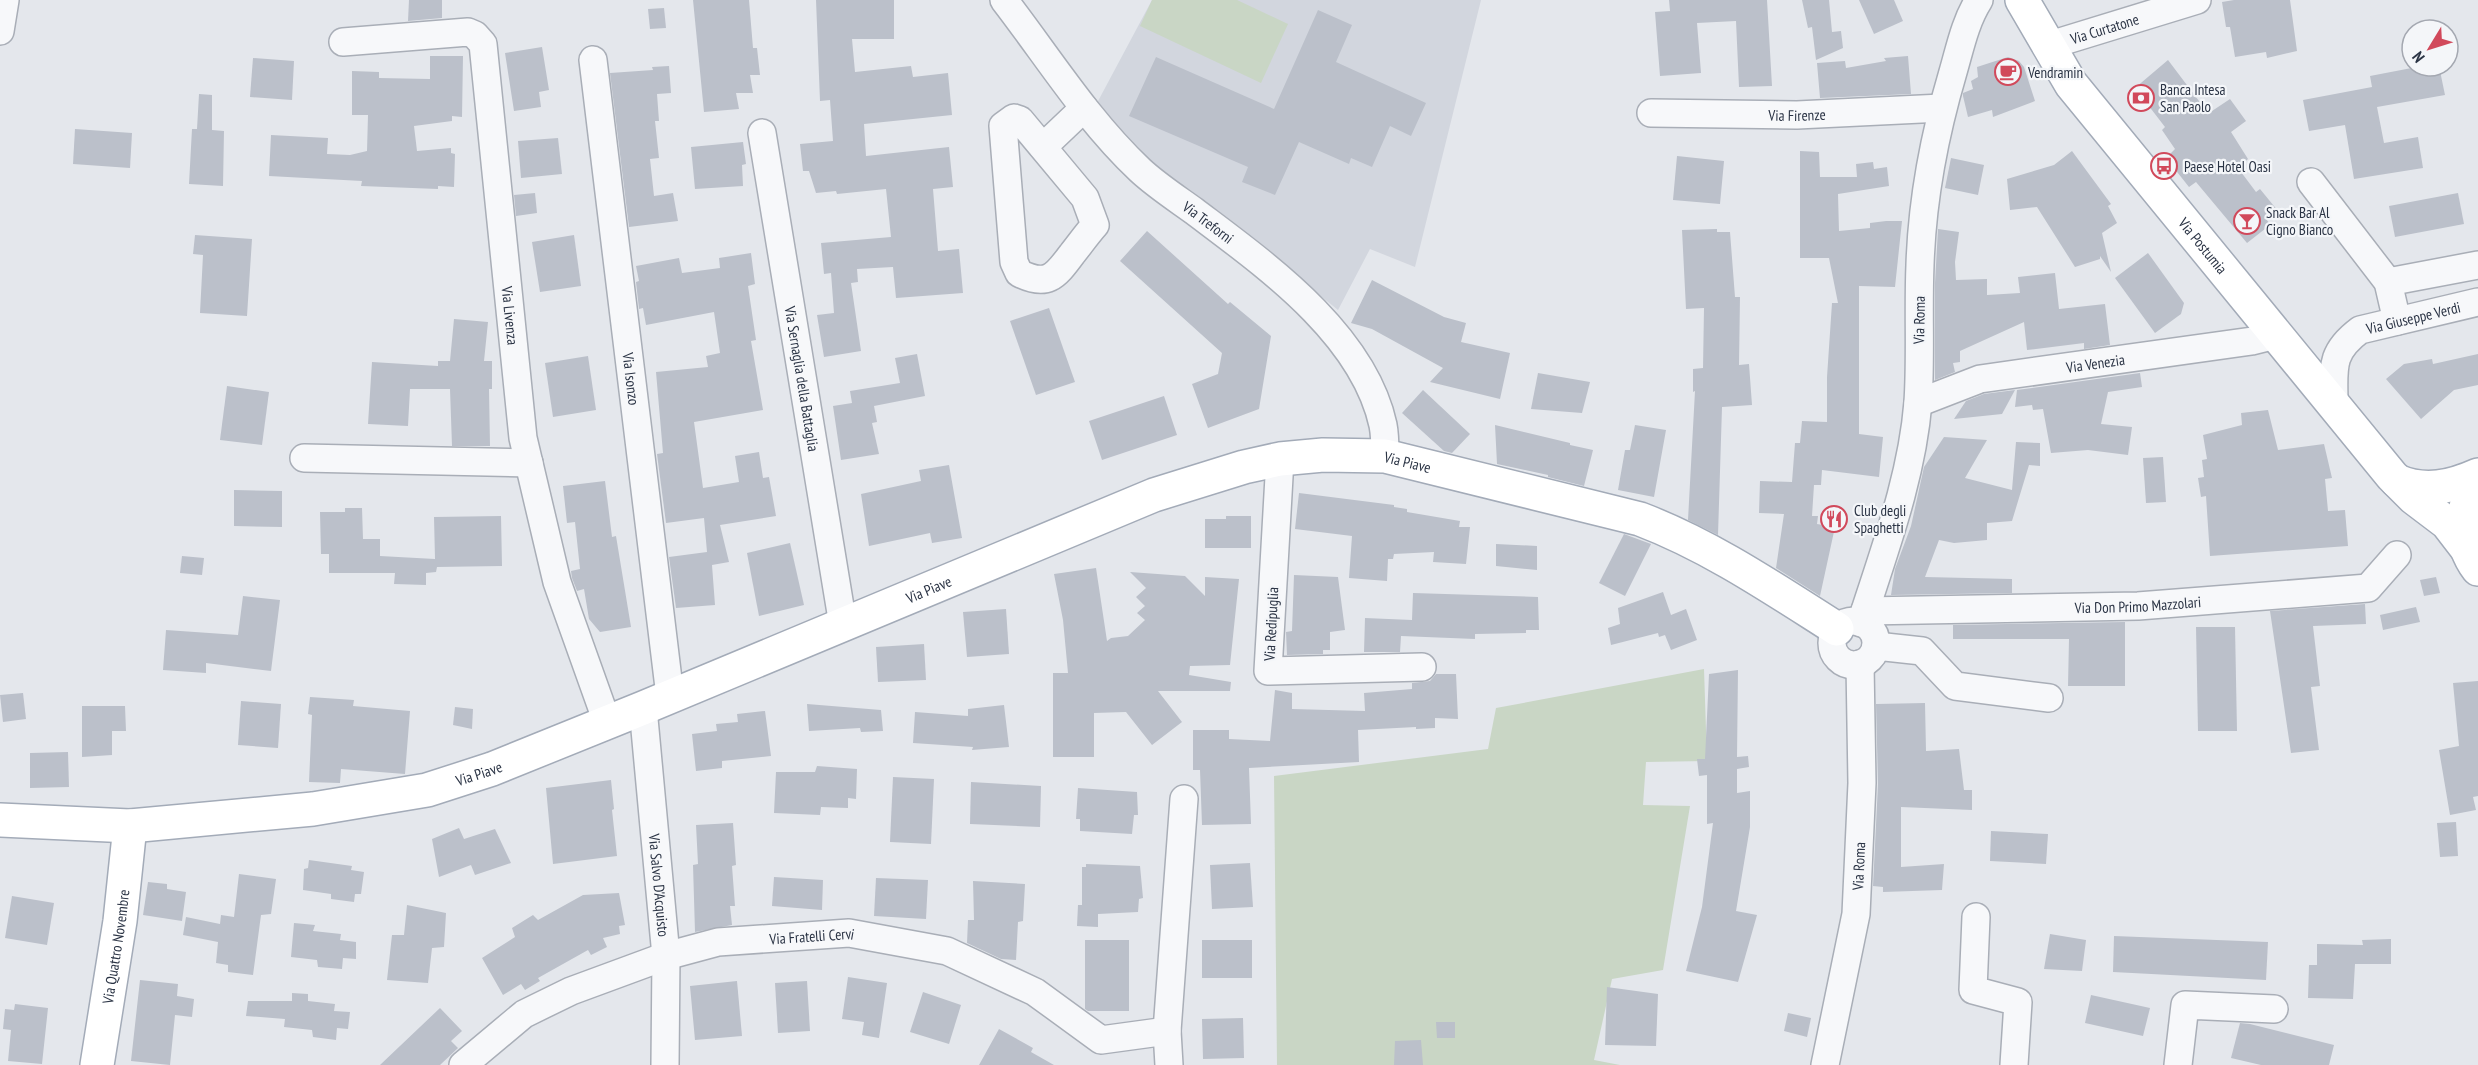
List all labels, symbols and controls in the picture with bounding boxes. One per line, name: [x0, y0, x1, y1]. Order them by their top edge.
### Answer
street label: Via Curtatone: [2067, 9, 2141, 48]
north arrow: [2400, 18, 2460, 78]
text: N: [2408, 48, 2429, 67]
cafe icon: Vendramin: [1993, 57, 2023, 87]
place label: Vendramin: [2027, 63, 2083, 82]
place label: Banca Intesa San Paolo: [2160, 80, 2226, 116]
bank icon: Banca Intesa San Paolo: [2126, 83, 2156, 113]
street label: Via Firenze: [1767, 104, 1826, 125]
bus stop icon: Paese Hotel Oasi: [2149, 151, 2179, 181]
place label: Paese Hotel Oasi: [2184, 157, 2271, 176]
street label: Via Treforni: [1179, 196, 1238, 247]
place label: Snack Bar Al Cigno Bianco: [2266, 203, 2333, 239]
bar icon: Snack Bar Al Cigno Bianco: [2232, 206, 2262, 236]
street label: Via Postumia: [2174, 213, 2232, 277]
street label: Via Livenza: [498, 284, 523, 346]
street label: Via Roma: [1909, 296, 1929, 345]
street label: Via Giuseppe Verdi: [2363, 297, 2462, 338]
street label: Via Sernaglia della Battaglia: [781, 304, 824, 453]
street label: Via Venezia: [2064, 349, 2126, 376]
street label: Via Isonzo: [619, 350, 644, 406]
street label: Via Piave: [1381, 446, 1433, 477]
place label: Club degli Spaghetti: [1854, 501, 1906, 537]
restaurant icon: Club degli Spaghetti: [1819, 504, 1849, 534]
street label: Via Piave: [902, 571, 954, 607]
street label: Via Redipuglia: [1260, 586, 1282, 663]
street label: Via Don Primo Mazzolari: [2074, 592, 2202, 617]
street label: Via Piave: [452, 756, 505, 790]
street label: Via Salvo D'Acquisto: [645, 832, 674, 938]
street label: Via Roma: [1848, 842, 1869, 892]
street label: Via Quattro Novembre: [97, 888, 133, 1006]
street label: Via Fratelli Cervi: [768, 923, 856, 948]

